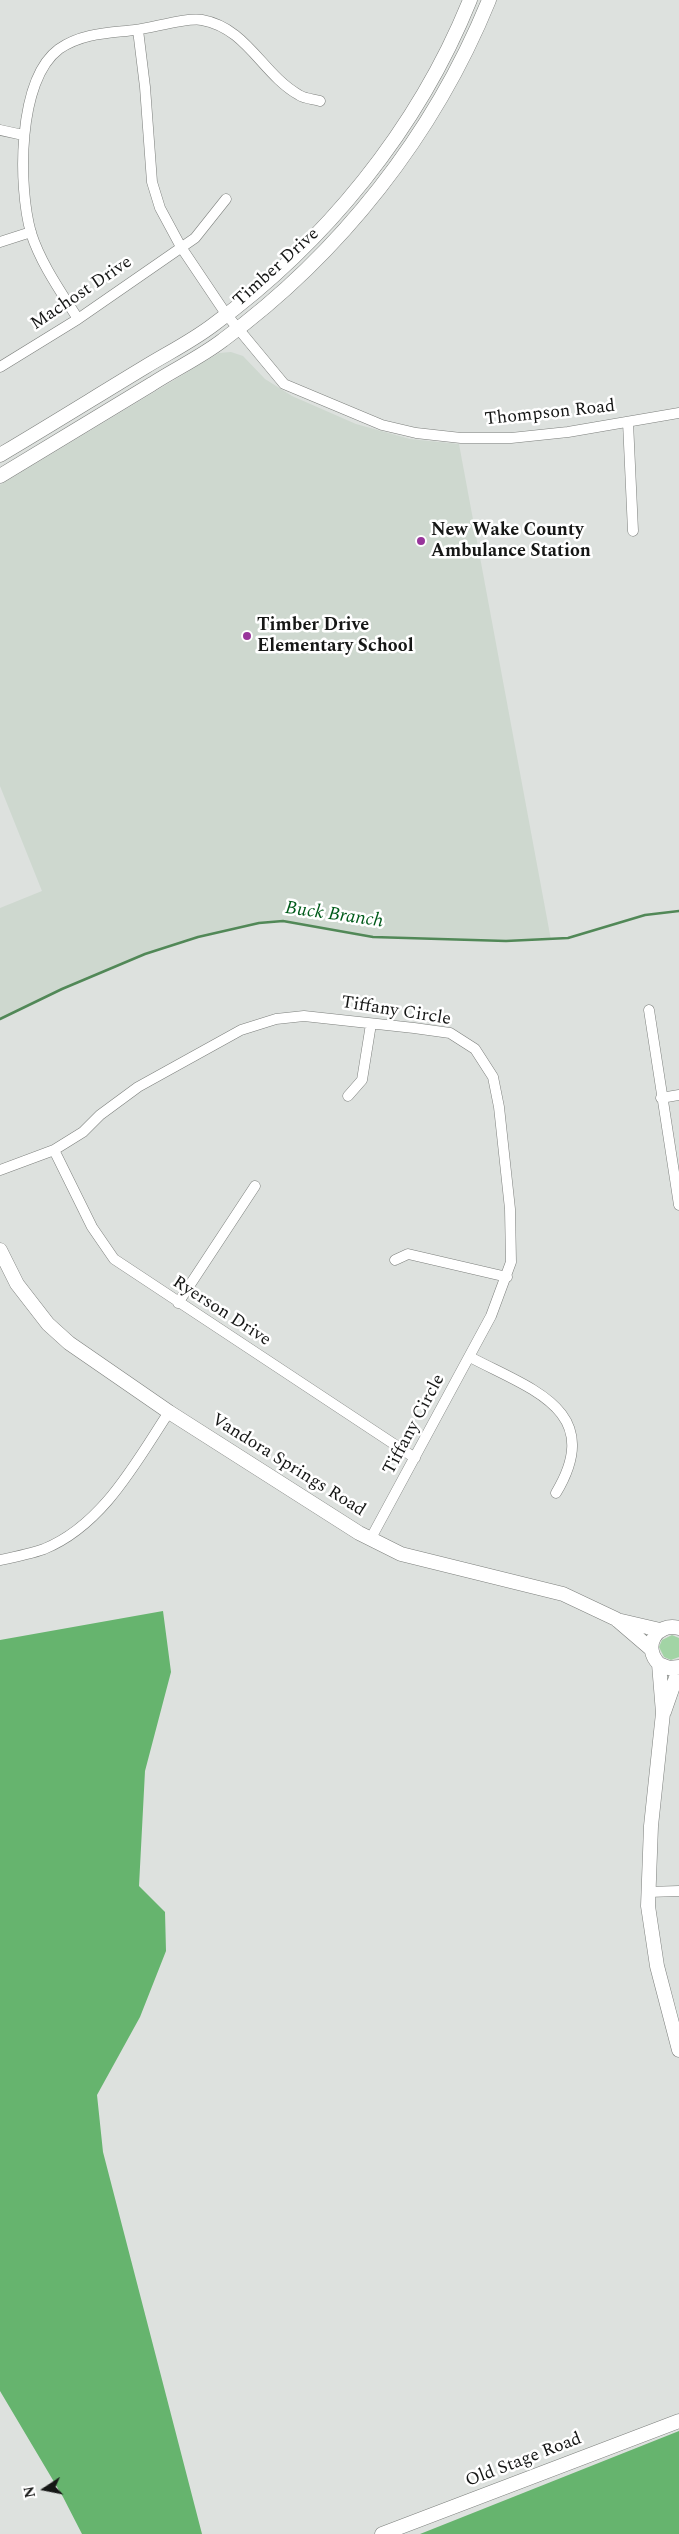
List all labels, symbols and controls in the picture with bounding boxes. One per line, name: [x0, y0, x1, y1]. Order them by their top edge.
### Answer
street label: Timber Drive: [230, 224, 324, 312]
street label: Machost Drive: [27, 252, 137, 336]
street label: Thompson Road: [484, 396, 616, 432]
place label: New Wake County Ambulance Station: [431, 520, 591, 562]
marker: New Wake County Ambulance Station: [415, 535, 427, 547]
place label: Timber Drive Elementary School: [257, 615, 414, 658]
marker: Timber Drive Elementary School: [241, 630, 253, 642]
water label: Buck Branch: [283, 898, 385, 934]
street label: Tiffany Circle: [340, 993, 452, 1031]
street label: Ryerson Drive: [168, 1272, 274, 1352]
street label: Tiffany Circle: [379, 1371, 451, 1479]
street label: Vandora Springs Road: [207, 1410, 369, 1522]
street label: Old Stage Road: [463, 2429, 585, 2493]
north arrow: [20, 2464, 70, 2514]
text: N: [18, 2484, 41, 2500]

